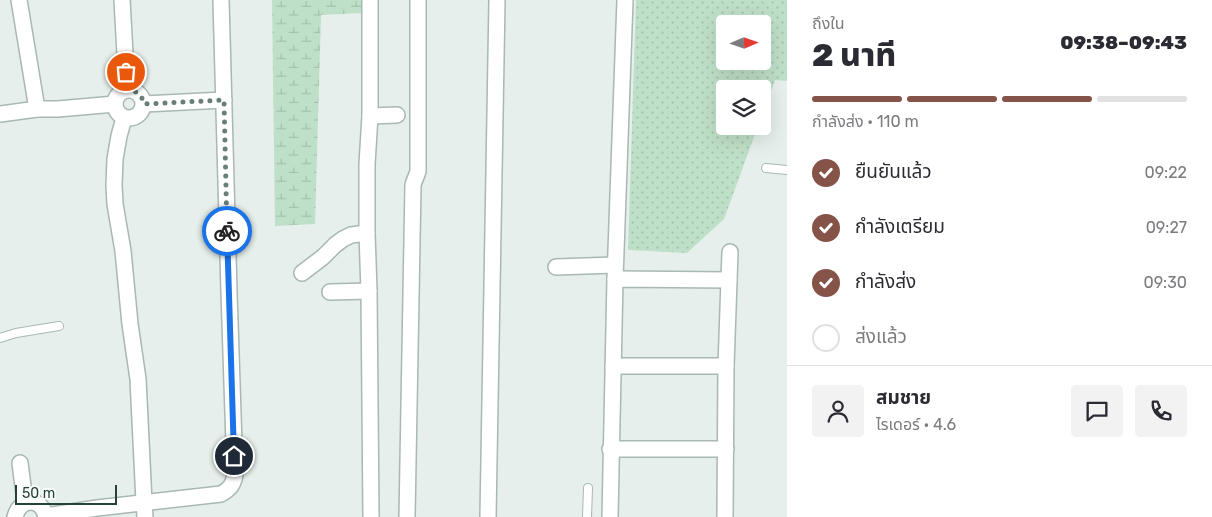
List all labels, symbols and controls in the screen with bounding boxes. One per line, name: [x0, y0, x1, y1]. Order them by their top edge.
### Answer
text: ถึงใน: [812, 14, 845, 33]
north arrow: [716, 15, 771, 70]
map controls: [716, 15, 771, 135]
text: 09:38–09:43: [1060, 31, 1187, 54]
text: 2 นาที: [812, 36, 896, 74]
pin: [105, 51, 147, 93]
icon: bag: [112, 58, 140, 86]
button: layers: [716, 80, 771, 135]
text: กำลังส่ง · 110 m: [812, 112, 919, 131]
icon: check: [812, 159, 840, 187]
text: ยืนยันแล้ว: [855, 160, 932, 183]
text: 09:22: [1144, 163, 1187, 182]
courier: [202, 206, 252, 256]
icon: check: [812, 214, 840, 242]
text: กำลังเตรียม: [855, 215, 945, 238]
icon: bike: [213, 217, 241, 245]
text: 09:27: [1146, 218, 1187, 237]
icon: check: [812, 269, 840, 297]
text: กำลังส่ง: [855, 270, 916, 293]
text: 09:30: [1143, 273, 1187, 292]
text: ส่งแล้ว: [855, 325, 907, 348]
button: person: [812, 385, 864, 437]
button: chat: [1071, 385, 1123, 437]
button: phone: [1135, 385, 1187, 437]
text: สมชาย: [876, 386, 931, 409]
text: ไรเดอร์ · 4.6: [876, 415, 956, 434]
pin: [213, 435, 255, 477]
icon: home: [220, 442, 248, 470]
scale bar: [15, 482, 118, 505]
text: 50 m: [22, 485, 55, 502]

